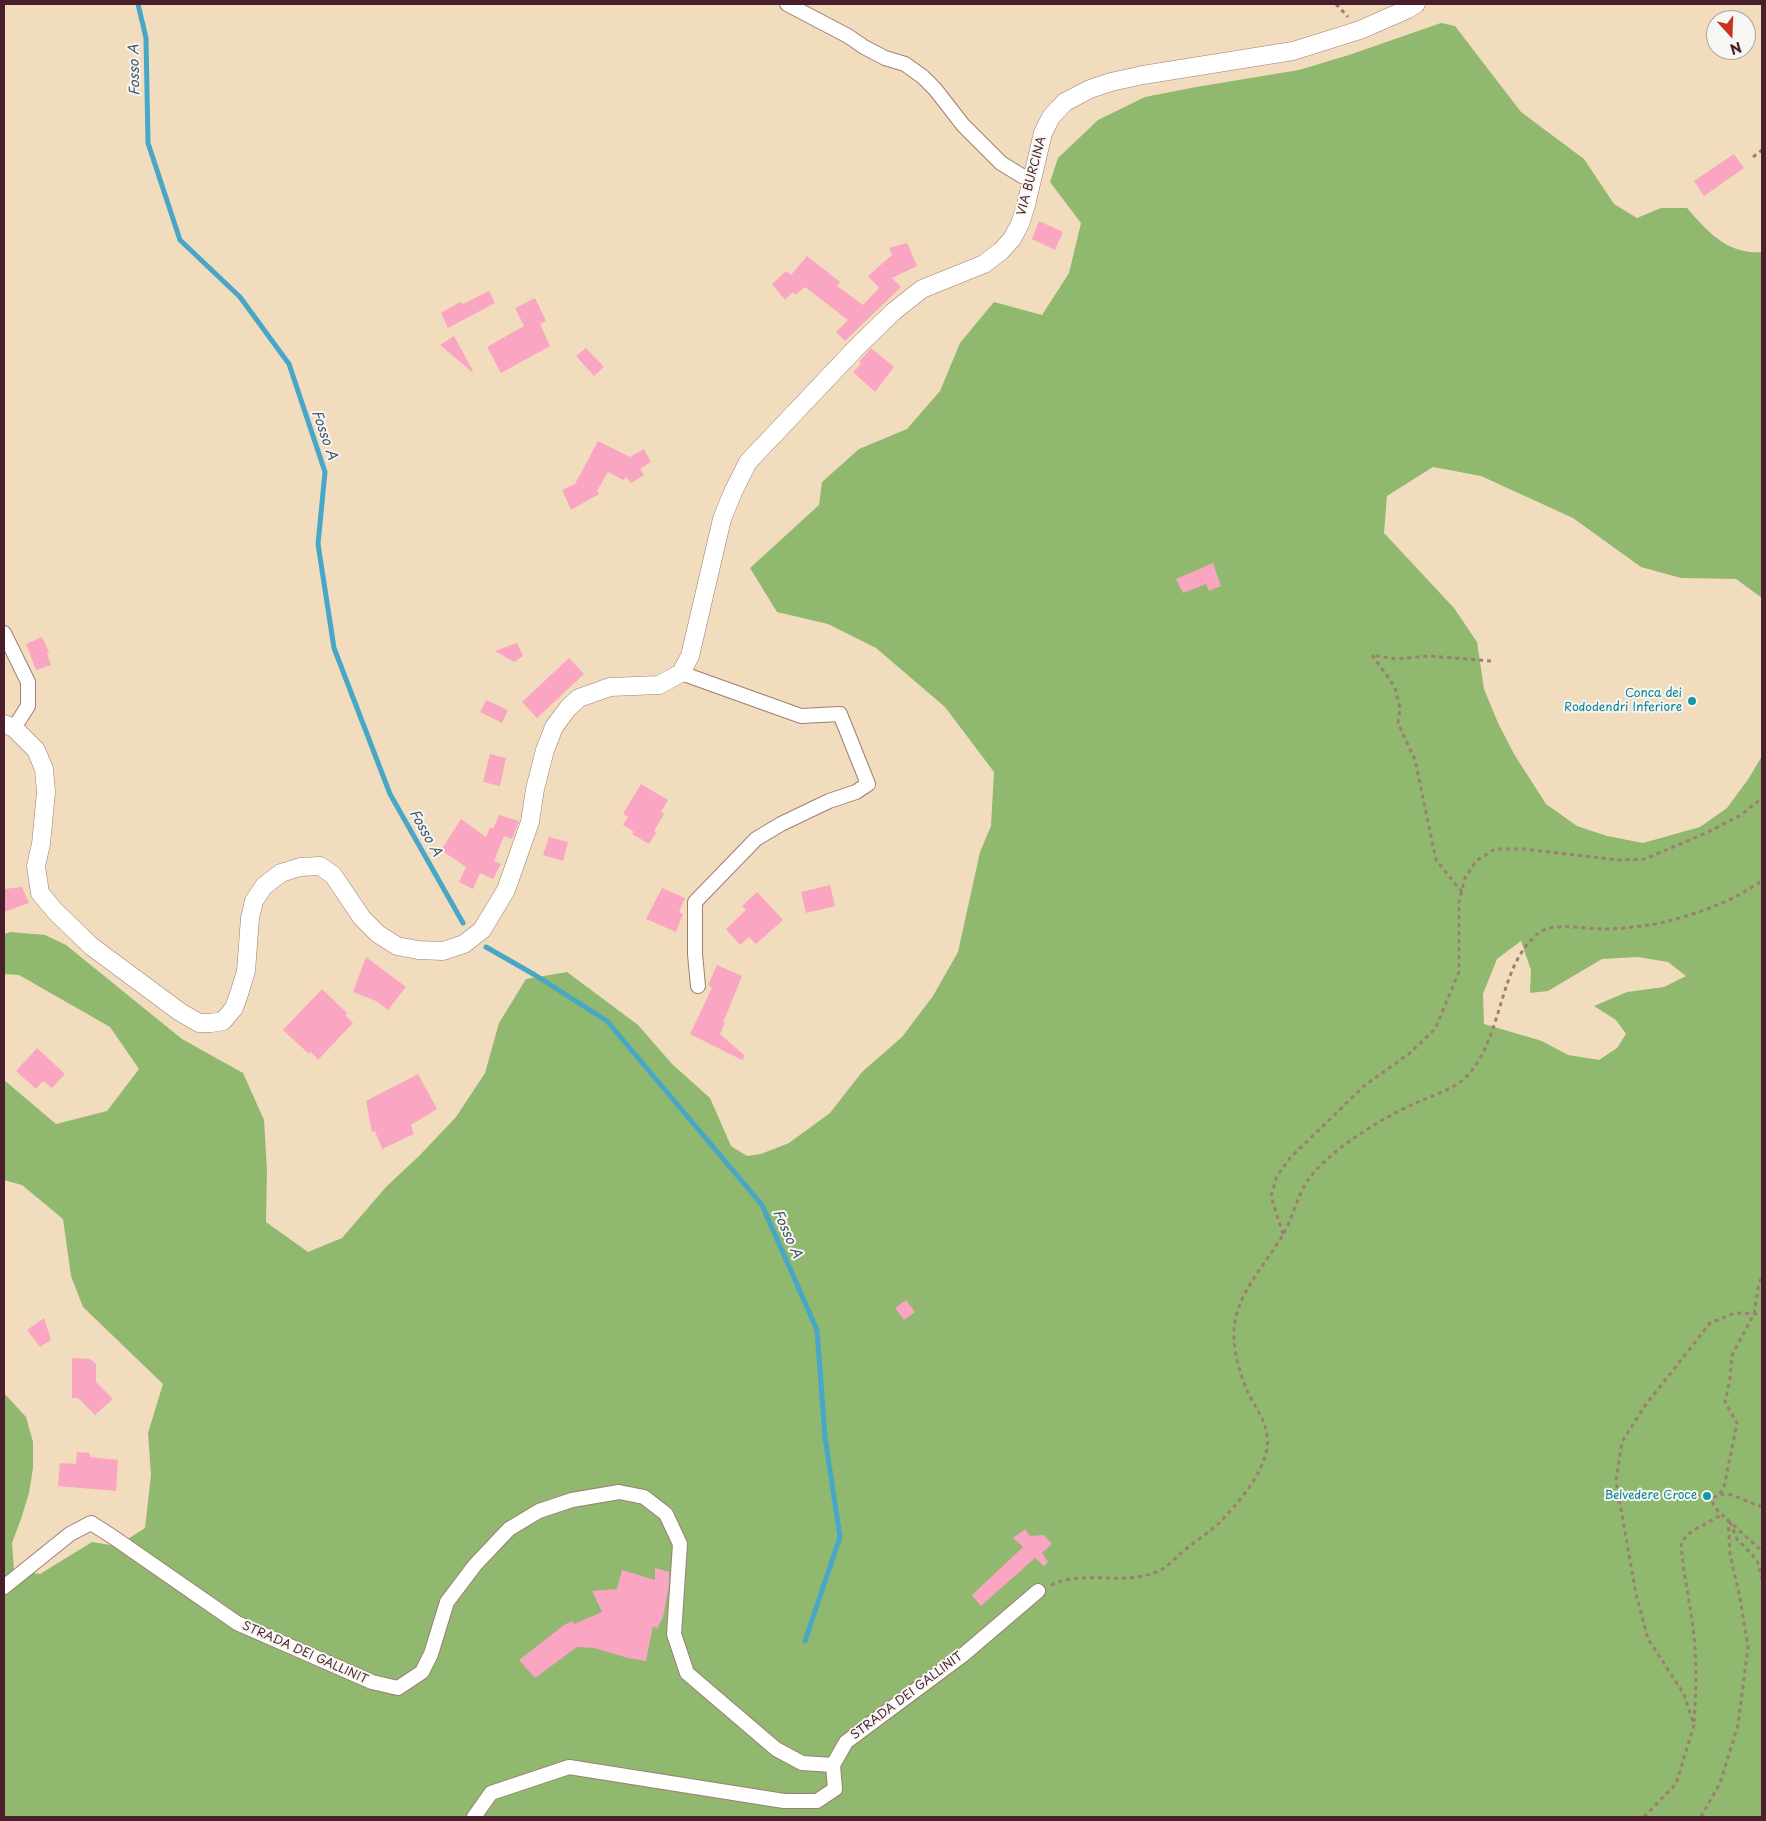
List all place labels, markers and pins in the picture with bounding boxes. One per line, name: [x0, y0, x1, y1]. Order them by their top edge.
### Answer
place label: Conca dei Rododendri Inferiore: [1564, 687, 1682, 715]
marker: Conca dei Rododendri Inferiore: [1686, 695, 1698, 707]
place label: Belvedere Croce: [1605, 1489, 1697, 1503]
marker: Belvedere Croce: [1701, 1490, 1713, 1502]

